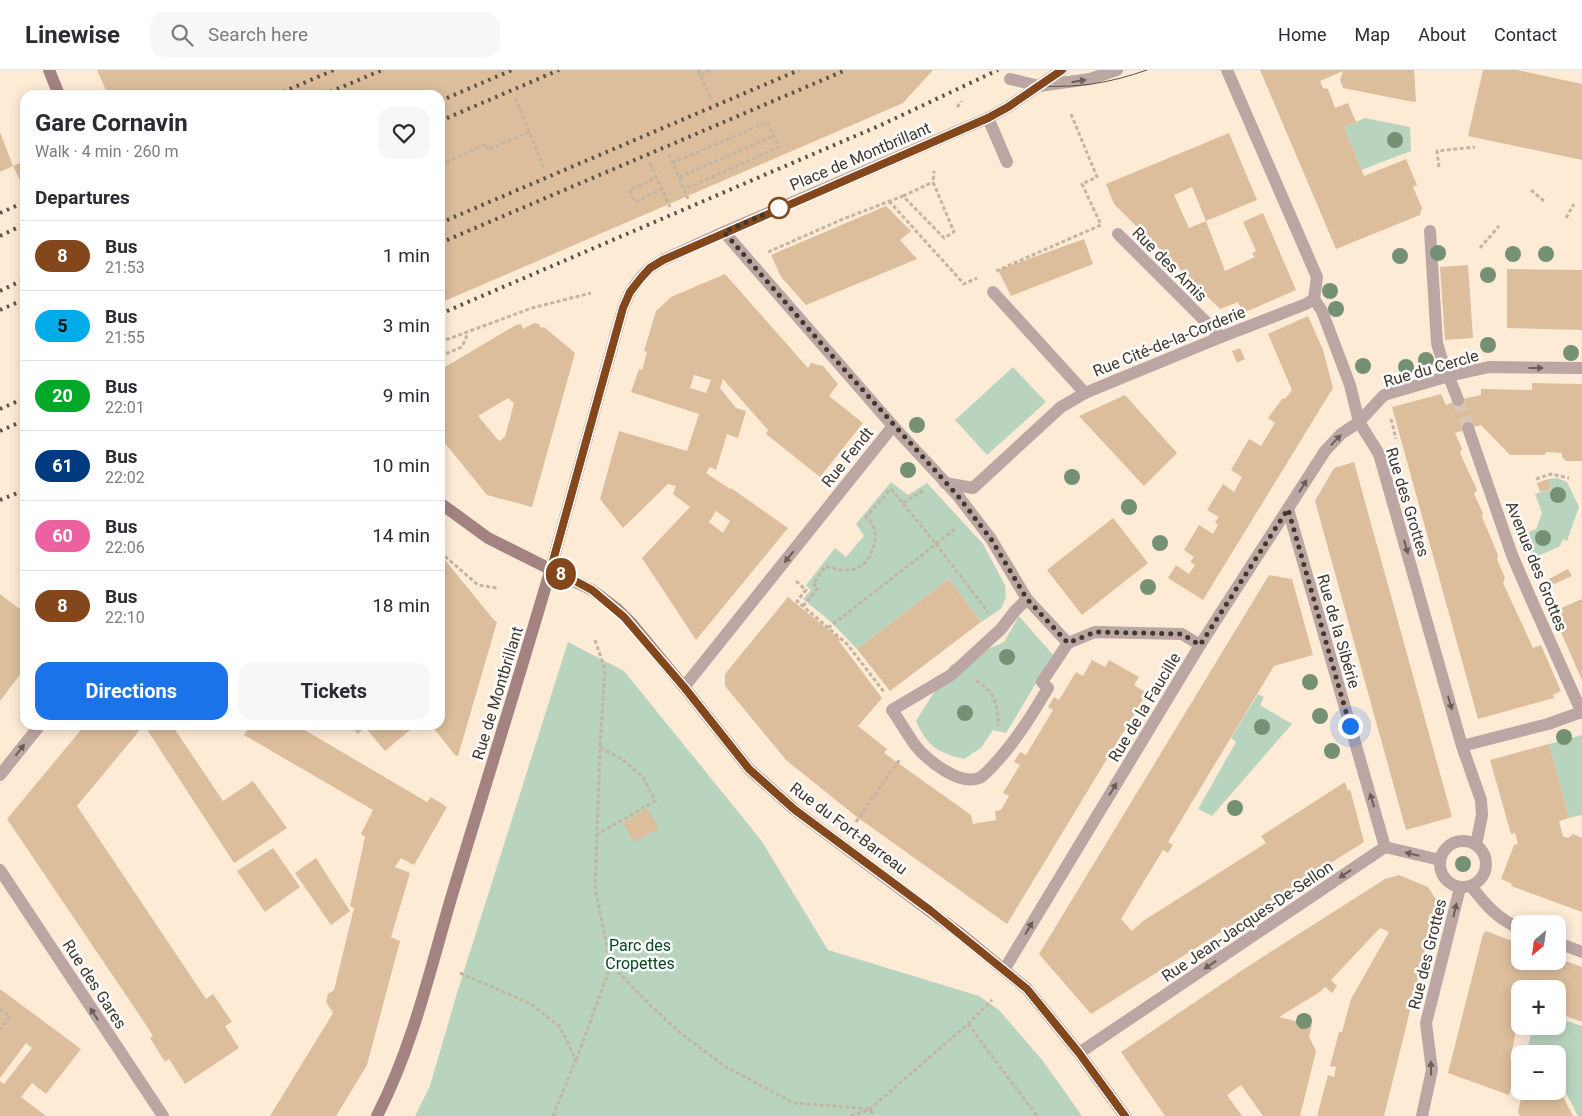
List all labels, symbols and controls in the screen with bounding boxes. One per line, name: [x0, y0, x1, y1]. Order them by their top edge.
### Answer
search box: [150, 12, 500, 57]
text: Linewise: [25, 21, 120, 49]
icon: search: [168, 21, 196, 49]
text: Search here: [208, 23, 308, 46]
text: Home: [1278, 24, 1327, 45]
text: Map: [1355, 24, 1390, 45]
text: About: [1418, 24, 1466, 45]
text: Contact: [1494, 24, 1557, 45]
one-way arrow: [1071, 76, 1087, 84]
button: heart: [378, 107, 430, 159]
text: Gare Cornavin: [35, 109, 188, 137]
street label: Place de Montbrillant: [787, 118, 933, 195]
text: Walk · 4 min · 260 m: [35, 142, 179, 161]
text: Departures: [35, 186, 130, 209]
unlabelled marker: [768, 197, 790, 219]
street label: Rue des Amis: [1128, 223, 1211, 306]
text: Bus: [105, 235, 138, 258]
text: 1 min: [383, 244, 430, 267]
text: 8: [57, 245, 68, 266]
text: 21:53: [105, 258, 145, 277]
street label: Rue Cité-de-la-Corderie: [1090, 302, 1248, 381]
text: Bus: [105, 305, 138, 328]
text: 3 min: [383, 314, 430, 337]
text: 5: [57, 315, 68, 336]
text: 21:55: [105, 328, 145, 347]
street label: Rue du Cercle: [1381, 346, 1481, 391]
one-way arrow: [1528, 364, 1544, 372]
text: Bus: [105, 375, 138, 398]
text: 9 min: [383, 384, 430, 407]
text: 20: [52, 385, 73, 406]
text: 22:01: [105, 398, 145, 417]
street label: Rue Fendt: [818, 424, 877, 491]
one-way arrow: [1330, 434, 1342, 446]
text: Bus: [105, 445, 138, 468]
street label: Rue des Grottes: [1382, 445, 1433, 559]
text: 10 min: [372, 454, 430, 477]
text: 61: [52, 455, 73, 476]
text: 22:02: [105, 468, 145, 487]
one-way arrow: [1298, 479, 1307, 493]
street label: Avenue des Grottes: [1502, 498, 1571, 634]
text: Bus: [105, 515, 138, 538]
text: 14 min: [372, 524, 430, 547]
text: 60: [52, 525, 73, 546]
text: 22:06: [105, 538, 145, 557]
one-way arrow: [1402, 539, 1410, 554]
one-way arrow: [783, 550, 794, 563]
line badge: 8: [545, 558, 577, 590]
text: 8: [556, 563, 566, 584]
street label: Rue de la Sibérie: [1313, 572, 1364, 690]
text: Bus: [105, 585, 138, 608]
text: 18 min: [372, 594, 430, 617]
text: 8: [57, 595, 68, 616]
text: 22:10: [105, 608, 145, 627]
street label: Rue de Montbrillant: [468, 624, 527, 762]
street label: Rue de la Faucille: [1104, 649, 1184, 765]
button: Directions: [35, 662, 228, 720]
button: Tickets: [238, 662, 430, 720]
one-way arrow: [1447, 696, 1455, 711]
your location: [1338, 714, 1363, 739]
one-way arrow: [15, 743, 25, 757]
street label: Rue du Fort-Barreau: [786, 778, 911, 879]
one-way arrow: [1109, 782, 1118, 795]
one-way arrow: [1367, 793, 1375, 808]
one-way arrow: [1405, 850, 1420, 858]
street label: Rue Jean-Jacques-De-Sellon: [1158, 857, 1337, 986]
one-way arrow: [1338, 870, 1352, 879]
street label: Rue des Grottes: [1405, 897, 1450, 1011]
one-way arrow: [1451, 902, 1459, 917]
north arrow: [1511, 915, 1566, 970]
map controls: [1511, 915, 1566, 1100]
one-way arrow: [1025, 921, 1034, 934]
street label: Rue des Gares: [59, 936, 130, 1032]
park label: Parc des Cropettes: [605, 936, 675, 973]
one-way arrow: [1203, 960, 1217, 970]
button: +: [1511, 980, 1566, 1035]
one-way arrow: [90, 1007, 99, 1020]
button: −: [1511, 1045, 1566, 1100]
one-way arrow: [1427, 1060, 1435, 1076]

